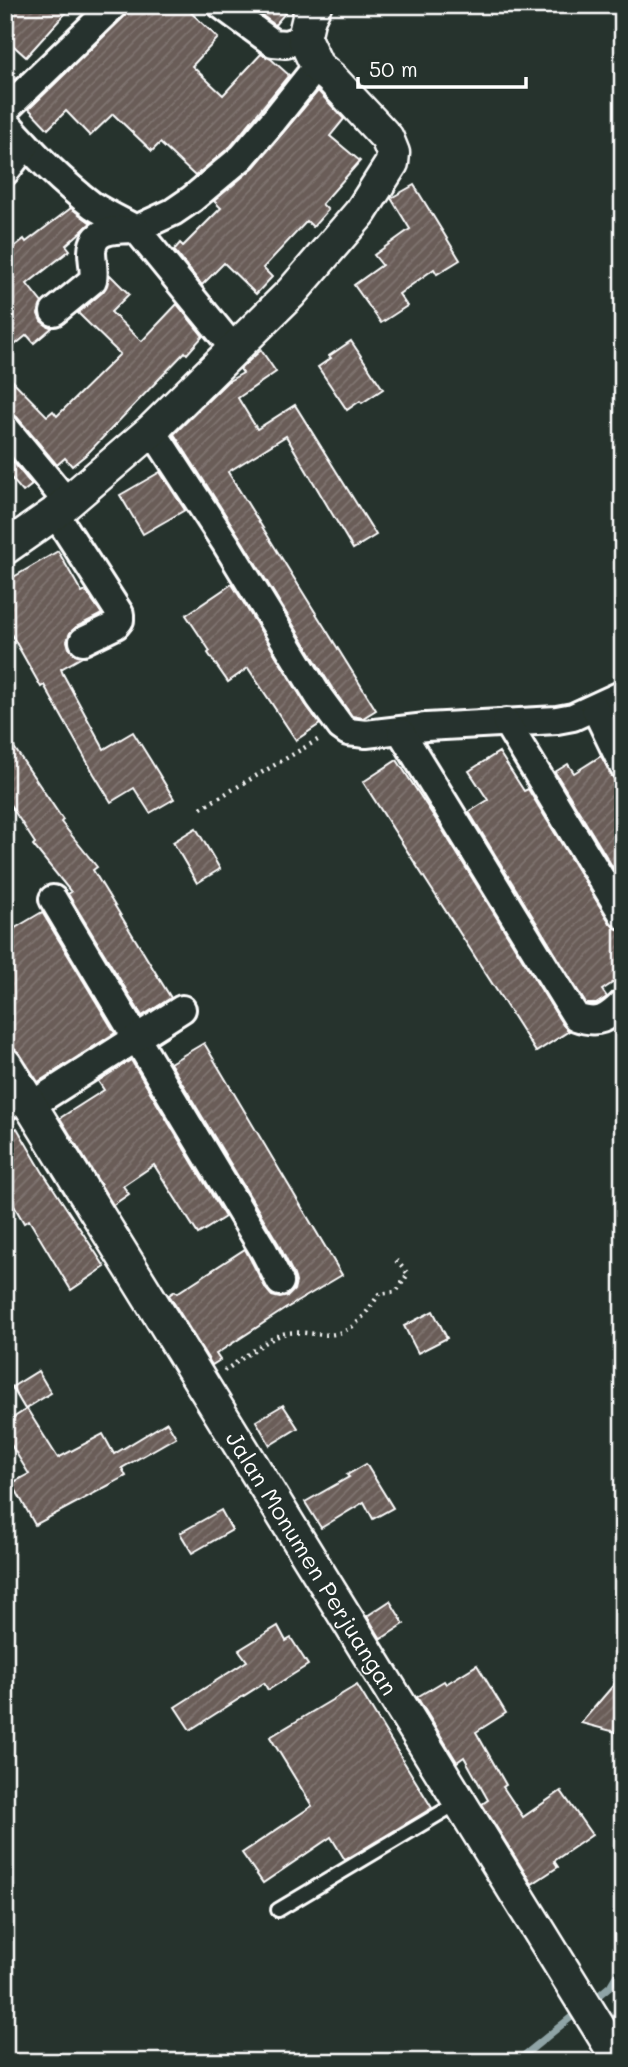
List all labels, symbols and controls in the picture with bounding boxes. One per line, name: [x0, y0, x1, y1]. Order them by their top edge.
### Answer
scale bar: [358, 46, 526, 90]
text: 50 m: [369, 55, 418, 82]
street label: Jalan Monumen Perjuangan: [220, 1425, 405, 1701]

